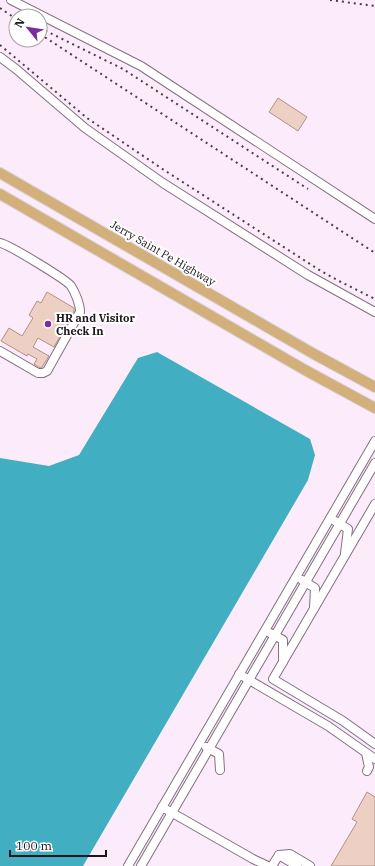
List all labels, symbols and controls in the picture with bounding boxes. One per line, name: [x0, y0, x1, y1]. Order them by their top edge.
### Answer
north arrow: [8, 8, 48, 48]
text: N: [11, 15, 28, 30]
street label: Jerry Saint Pe Highway: [108, 217, 218, 289]
place label: HR and Visitor Check In: [56, 311, 136, 338]
marker: HR and Visitor Check In: [43, 319, 53, 329]
scale bar: [10, 832, 106, 858]
text: 100 m: [16, 838, 52, 853]

